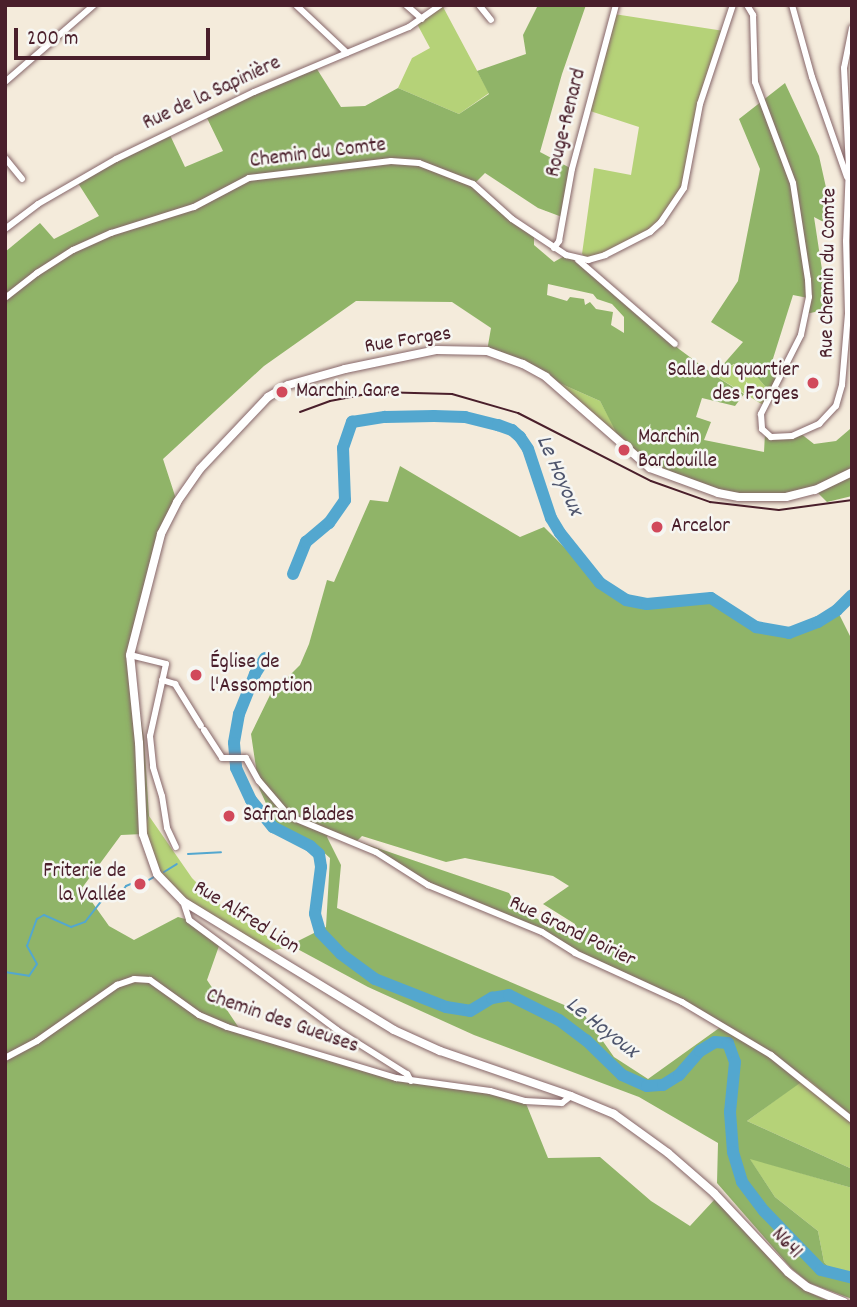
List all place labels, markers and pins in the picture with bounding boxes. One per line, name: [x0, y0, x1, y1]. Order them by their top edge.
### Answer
place label: Salle du quartier des Forges: [667, 358, 799, 408]
marker: Salle du quartier des Forges: [805, 375, 821, 391]
place label: Marchin Gare: [296, 379, 400, 405]
marker: Marchin Gare: [274, 384, 290, 400]
place label: Marchin Bardouille: [638, 425, 717, 475]
marker: Marchin Bardouille: [616, 442, 632, 458]
place label: Arcelor: [671, 514, 730, 540]
marker: Arcelor: [649, 519, 665, 535]
place label: Église de l'Assomption: [210, 650, 312, 700]
marker: Église de l'Assomption: [188, 667, 204, 683]
place label: Safran Blades: [243, 803, 354, 829]
marker: Safran Blades: [221, 808, 237, 824]
place label: Friterie de la Vallée: [43, 859, 126, 909]
marker: Friterie de la Vallée: [132, 876, 148, 892]

